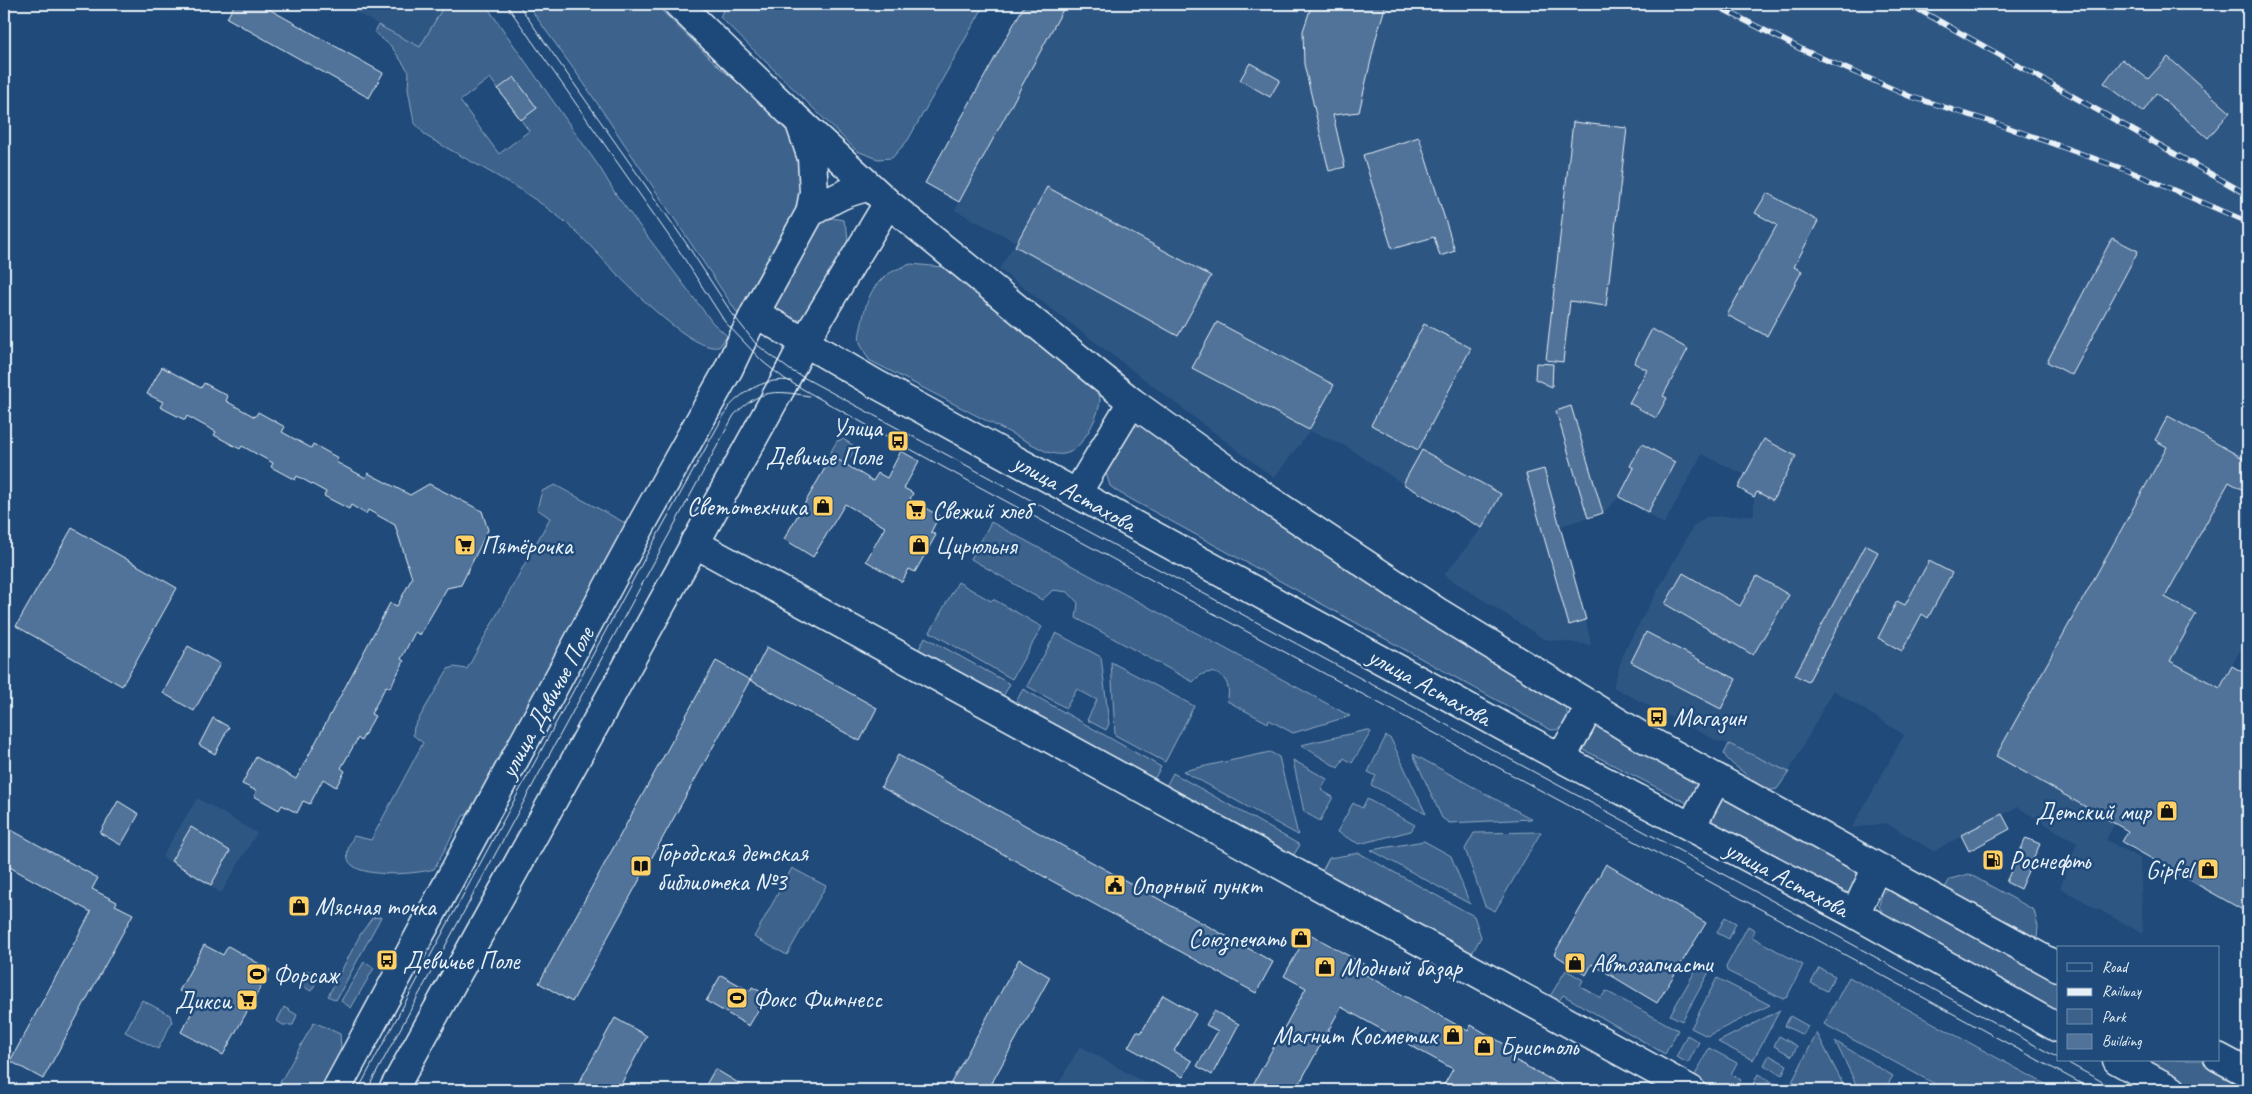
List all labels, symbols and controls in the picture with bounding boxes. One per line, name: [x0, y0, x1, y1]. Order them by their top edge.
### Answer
place label: Улица Девичье Поле: [766, 412, 884, 473]
bus stop icon: Улица Девичье Поле: [886, 429, 910, 453]
street label: улица Астахова: [1006, 445, 1144, 541]
place label: Светотехника: [687, 491, 809, 523]
shop icon: Светотехника: [811, 494, 835, 518]
place label: Свежий хлеб: [932, 495, 1036, 527]
supermarket icon: Свежий хлеб: [904, 498, 928, 522]
place label: Пятёрочка: [481, 530, 575, 562]
place label: Цирюльня: [935, 530, 1019, 562]
supermarket icon: Пятёрочка: [453, 533, 477, 557]
shop icon: Цирюльня: [907, 533, 931, 557]
street label: улица Девичье Поле: [491, 620, 602, 785]
street label: улица Астахова: [1361, 639, 1499, 735]
place label: Магазин: [1673, 702, 1748, 734]
bus stop icon: Магазин: [1645, 705, 1669, 729]
place label: Детский мир: [2036, 796, 2153, 828]
shop icon: Детский мир: [2155, 799, 2179, 823]
street label: улица Астахова: [1717, 832, 1856, 926]
place label: Городская детская библиотека №3: [657, 837, 809, 898]
place label: Роснефть: [2009, 845, 2092, 877]
fuel station icon: Роснефть: [1981, 848, 2005, 872]
library icon: Городская детская библиотека №3: [629, 854, 653, 878]
place label: Gipfel: [2146, 854, 2197, 886]
shop icon: Gipfel: [2196, 857, 2220, 881]
place label: Опорный пункт: [1131, 870, 1263, 902]
public building icon: Опорный пункт: [1103, 873, 1127, 897]
place label: Мясная точка: [315, 891, 438, 923]
shop icon: Мясная точка: [287, 894, 311, 918]
place label: Союзпечать: [1188, 923, 1287, 956]
shop icon: Союзпечать: [1289, 926, 1313, 950]
place label: Девичье Поле: [403, 945, 521, 977]
legend: [2057, 946, 2220, 1062]
bus stop icon: Девичье Поле: [375, 948, 399, 972]
place label: Автозапчасти: [1591, 948, 1714, 980]
shop icon: Автозапчасти: [1563, 951, 1587, 975]
place label: Модный базар: [1341, 952, 1463, 984]
shop icon: Модный базар: [1313, 955, 1337, 979]
text: Road: [2102, 958, 2129, 977]
place label: Форсаж: [273, 959, 341, 991]
sports icon: Форсаж: [245, 962, 269, 986]
text: Railway: [2102, 982, 2143, 1001]
place label: Фокс Фитнесс: [753, 983, 883, 1015]
place label: Дикси: [175, 985, 233, 1017]
sports icon: Фокс Фитнесс: [725, 986, 749, 1010]
supermarket icon: Дикси: [235, 988, 259, 1012]
text: Park: [2102, 1008, 2127, 1027]
place label: Магнит Косметик: [1273, 1020, 1440, 1052]
shop icon: Магнит Косметик: [1441, 1023, 1465, 1047]
place label: Бристоль: [1500, 1031, 1580, 1063]
text: Building: [2102, 1032, 2142, 1051]
shop icon: Бристоль: [1472, 1034, 1496, 1058]

